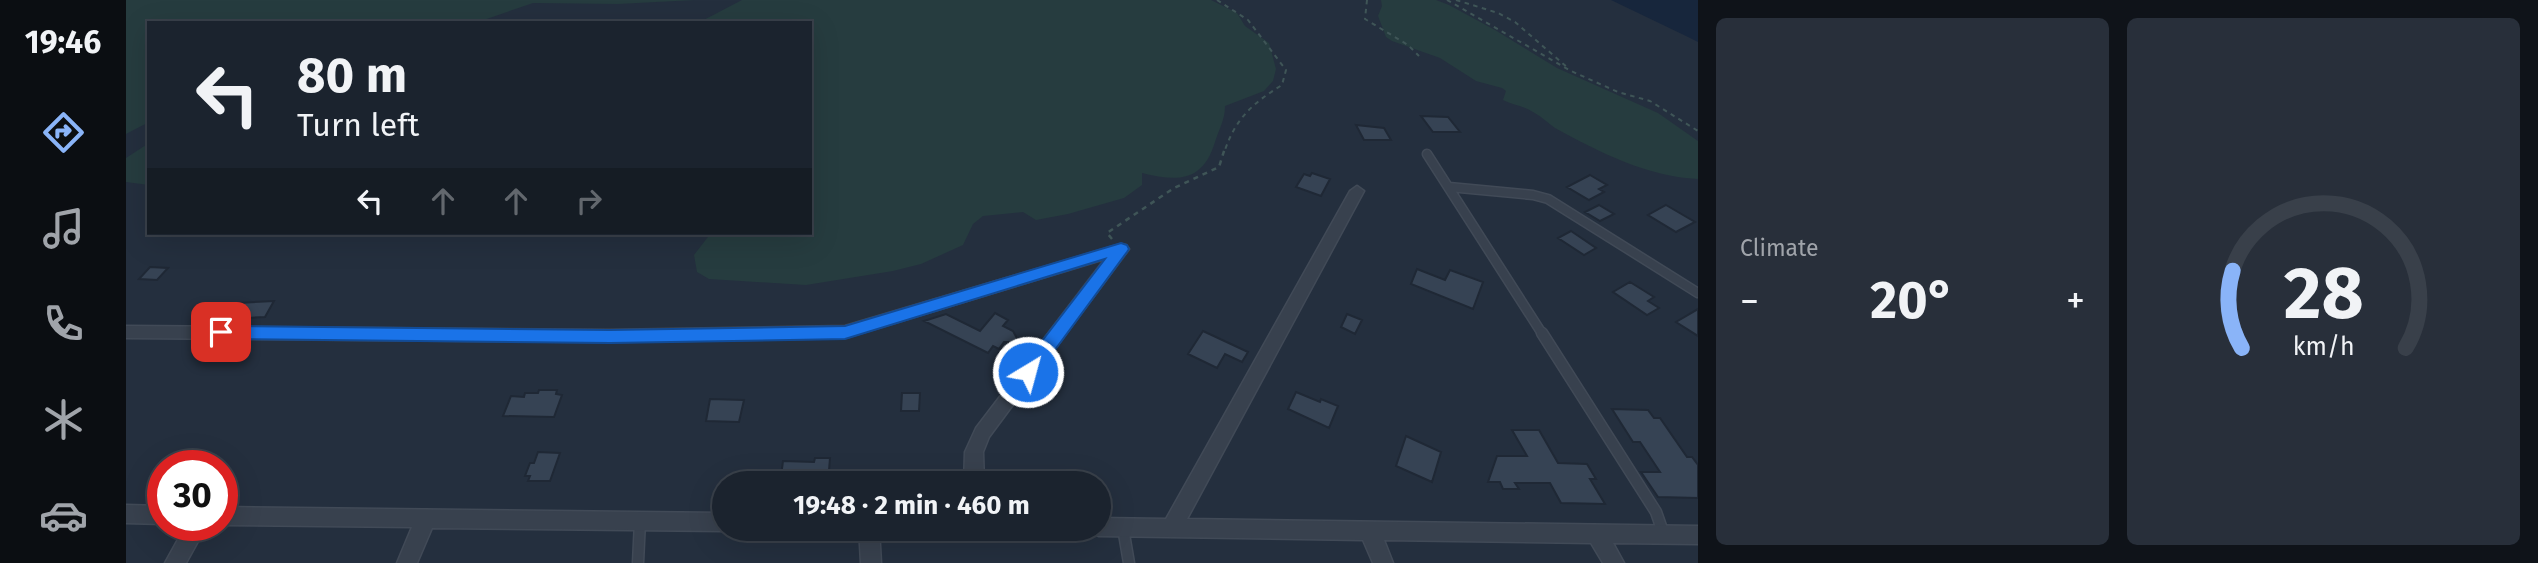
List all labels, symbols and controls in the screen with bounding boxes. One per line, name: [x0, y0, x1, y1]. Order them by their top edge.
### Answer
text: 19:46: [25, 23, 101, 61]
text: 80 m: [297, 46, 407, 105]
icon: left: [182, 49, 273, 140]
text: Turn left: [297, 106, 419, 144]
icon: directions: [39, 108, 88, 157]
icon: left: [351, 182, 389, 220]
icon: ahead: [424, 182, 462, 220]
icon: ahead: [497, 182, 535, 220]
icon: right: [570, 182, 608, 220]
icon: music: [39, 204, 88, 253]
text: Climate: [1740, 234, 1819, 262]
text: 28: [2284, 250, 2363, 337]
text: 20°: [1870, 269, 1955, 332]
text: −: [1740, 278, 1759, 324]
text: +: [2066, 278, 2085, 324]
icon: phone: [39, 299, 88, 348]
pin: [191, 302, 251, 362]
icon: arrive: [202, 313, 240, 351]
text: km/h: [2293, 331, 2354, 361]
position arrow: [991, 335, 1065, 409]
icon: climate: [39, 395, 88, 444]
speed limit sign: 30: [147, 450, 238, 541]
text: 19:48 · 2 min · 460 m: [793, 490, 1030, 521]
icon: car: [39, 491, 88, 540]

